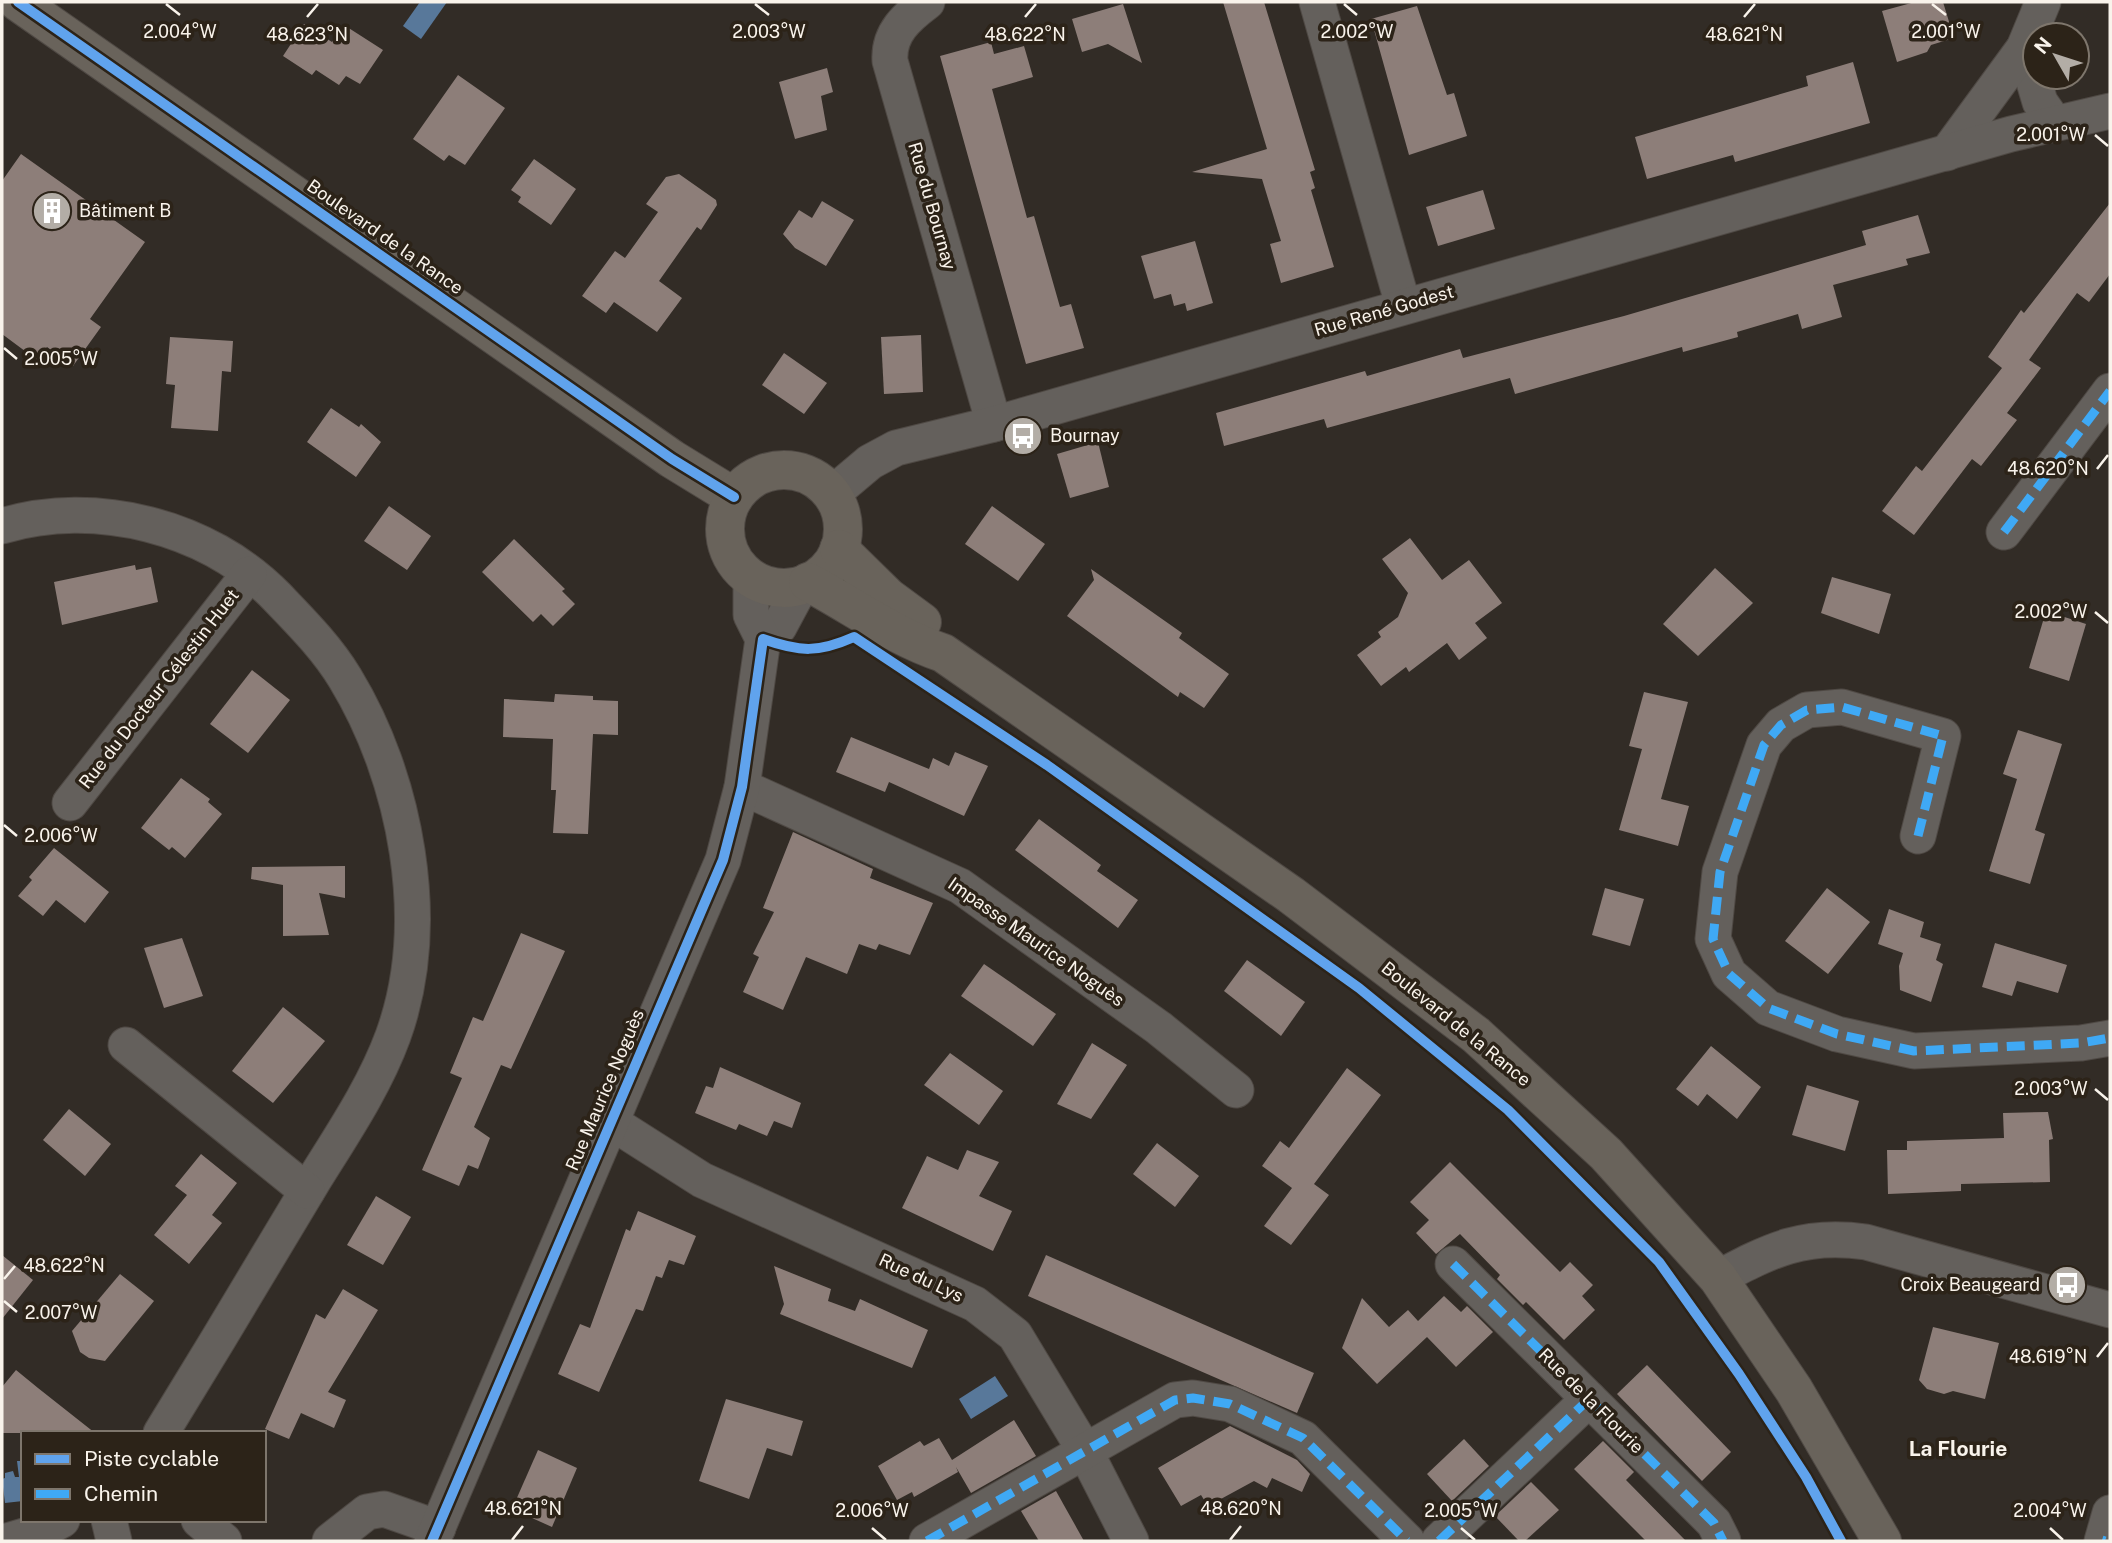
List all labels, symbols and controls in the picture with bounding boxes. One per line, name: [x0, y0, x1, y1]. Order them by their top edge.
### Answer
text: 2.004°W: [143, 21, 217, 42]
text: 2.003°W: [732, 21, 806, 42]
text: 2.002°W: [1321, 21, 1393, 42]
text: 2.001°W: [1911, 21, 1981, 42]
north arrow: [2021, 21, 2091, 91]
text: 48.623°N: [266, 24, 348, 45]
text: 48.622°N: [984, 24, 1066, 45]
text: 48.621°N: [1705, 24, 1783, 45]
text: N: [2030, 33, 2056, 58]
text: 2.001°W: [2016, 124, 2086, 145]
street label: Rue du Bournay: [904, 140, 961, 272]
street label: Boulevard de la Rance: [303, 175, 467, 298]
building icon: Bâtiment B: [31, 190, 73, 232]
place label: Bâtiment B: [79, 200, 171, 221]
street label: Rue René Godest: [1312, 281, 1456, 340]
text: 2.005°W: [24, 348, 98, 369]
bus stop icon: Bournay: [1002, 415, 1044, 457]
place label: Bournay: [1050, 425, 1120, 446]
text: 48.620°N: [2007, 458, 2089, 479]
street label: Rue du Docteur Célestin Huet: [74, 585, 243, 793]
text: 2.002°W: [2015, 601, 2087, 622]
text: 2.006°W: [24, 825, 98, 846]
street label: Impasse Maurice Noguès: [944, 873, 1128, 1010]
street label: Boulevard de la Rance: [1378, 957, 1535, 1090]
street label: Rue Maurice Noguès: [561, 1006, 648, 1174]
text: 2.003°W: [2014, 1078, 2088, 1099]
street label: Rue du Lys: [876, 1249, 967, 1306]
text: 48.622°N: [23, 1255, 105, 1276]
bus stop icon: Croix Beaugeard: [2046, 1264, 2088, 1306]
place label: Croix Beaugeard: [1900, 1274, 2040, 1295]
text: 2.007°W: [25, 1302, 97, 1323]
street label: Rue de la Flourie: [1535, 1344, 1648, 1457]
text: 48.619°N: [2009, 1346, 2087, 1367]
legend: [21, 1431, 266, 1522]
district label: La Flourie: [1909, 1436, 2007, 1461]
text: Piste cyclable: [84, 1446, 219, 1471]
text: Chemin: [84, 1481, 158, 1506]
text: 48.621°N: [484, 1498, 562, 1519]
text: 48.620°N: [1200, 1498, 1282, 1519]
text: 2.006°W: [835, 1500, 909, 1521]
text: 2.005°W: [1424, 1500, 1498, 1521]
text: 2.004°W: [2013, 1500, 2087, 1521]

